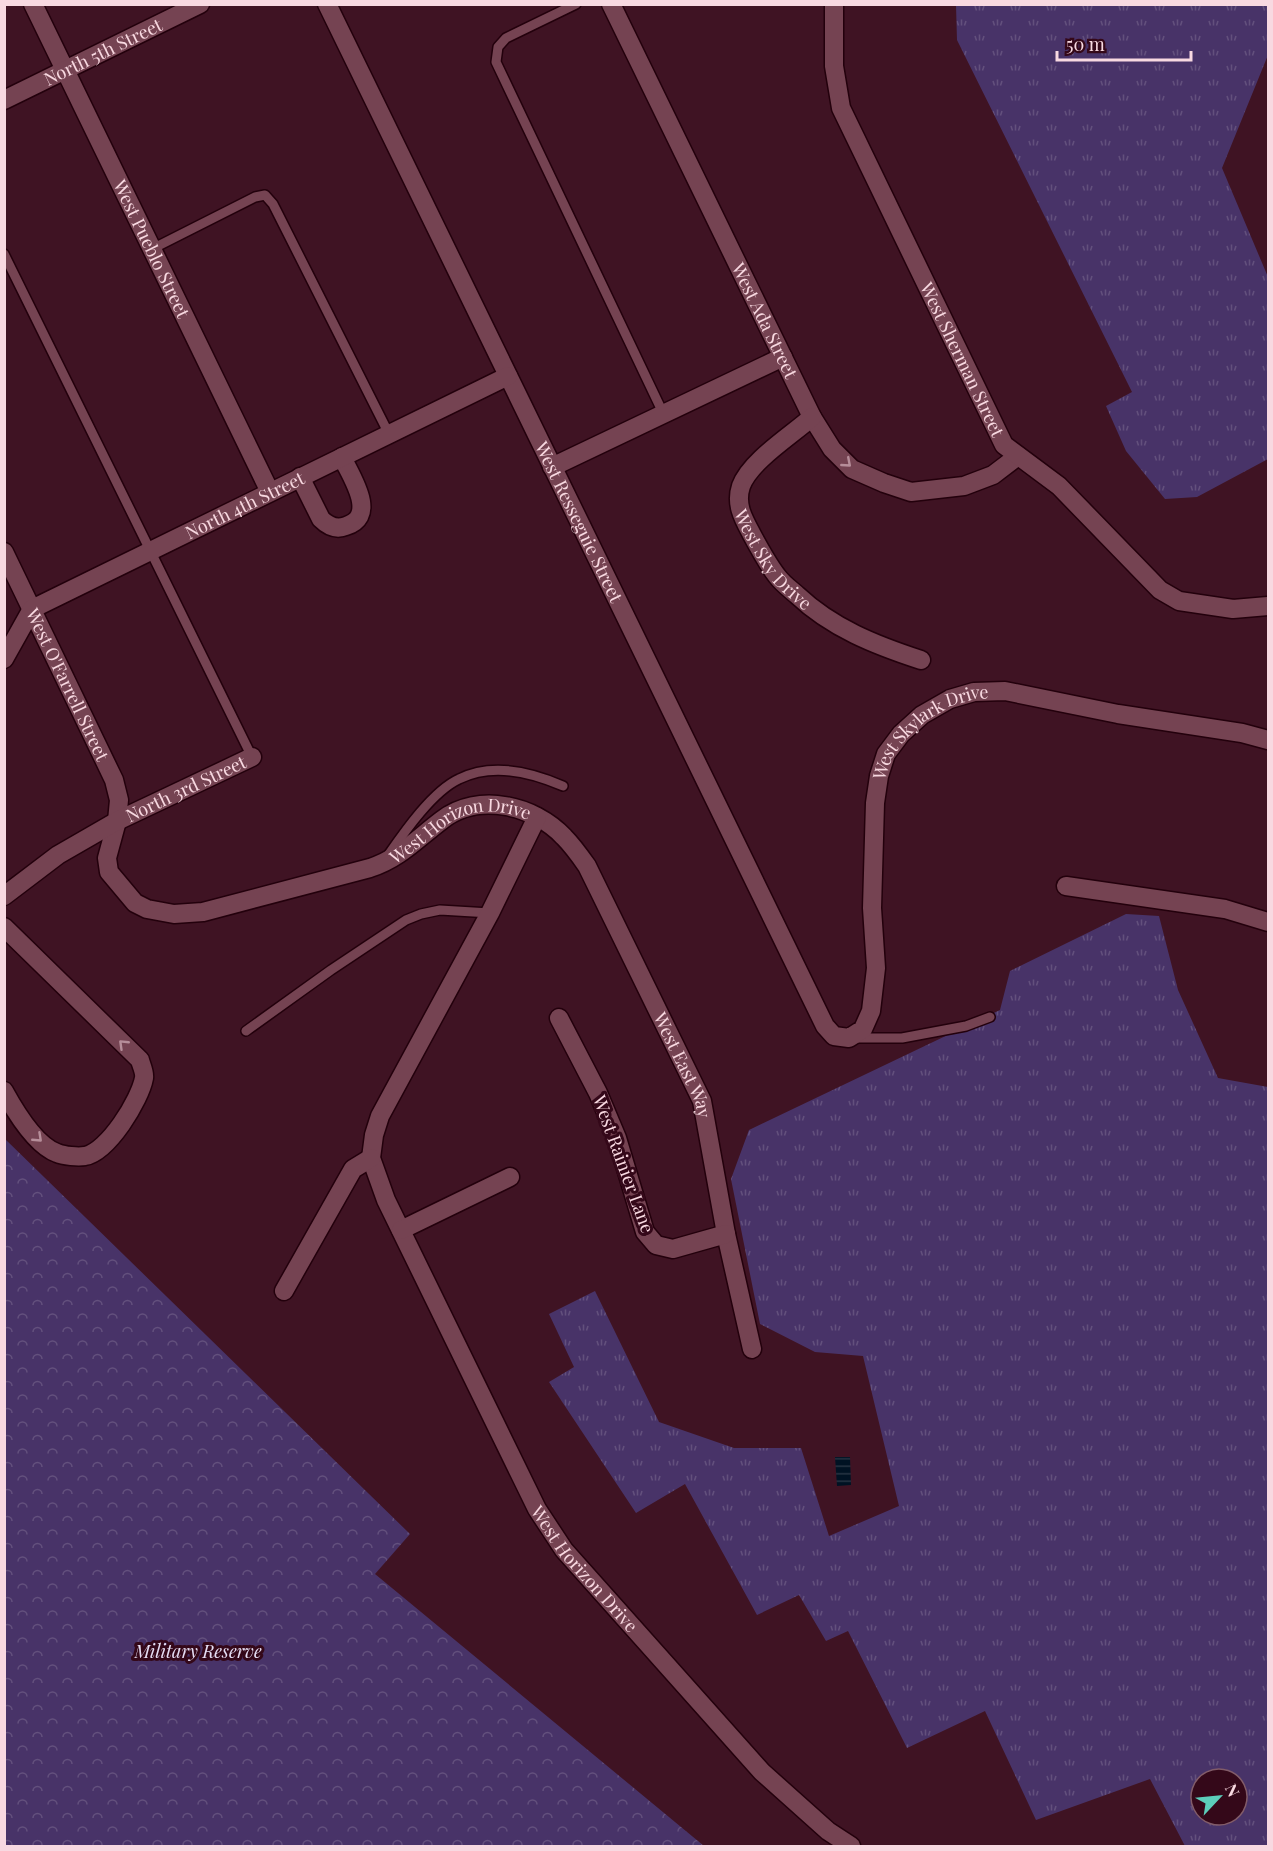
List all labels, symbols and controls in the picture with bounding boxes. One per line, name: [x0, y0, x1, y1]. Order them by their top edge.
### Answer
street label: North 5th Street: [40, 12, 167, 91]
scale bar: [1057, 24, 1190, 62]
text: 50 m: [1066, 32, 1105, 56]
street label: West Pueblo Street: [108, 175, 196, 322]
street label: West Ada Street: [726, 258, 804, 383]
street label: West Sherman Street: [915, 277, 1010, 441]
street label: West Resseguie Street: [530, 437, 629, 607]
one-way arrow: [840, 456, 851, 467]
street label: North 4th Street: [181, 465, 309, 544]
street label: West Sky Drive: [729, 505, 817, 615]
street label: West O'Farrell Street: [20, 603, 115, 765]
street label: West Skylark Drive: [866, 680, 989, 784]
street label: North 3rd Street: [122, 749, 251, 827]
street label: West Horizon Drive: [384, 792, 535, 869]
street label: West East Way: [648, 1007, 717, 1120]
one-way arrow: [120, 1040, 130, 1051]
street label: West Rainier Lane: [588, 1091, 660, 1236]
one-way arrow: [31, 1131, 42, 1142]
street label: West Horizon Drive: [525, 1500, 644, 1637]
park label: Military Reserve: [133, 1639, 262, 1663]
north arrow: [1189, 1767, 1249, 1827]
text: N: [1221, 1780, 1245, 1800]

